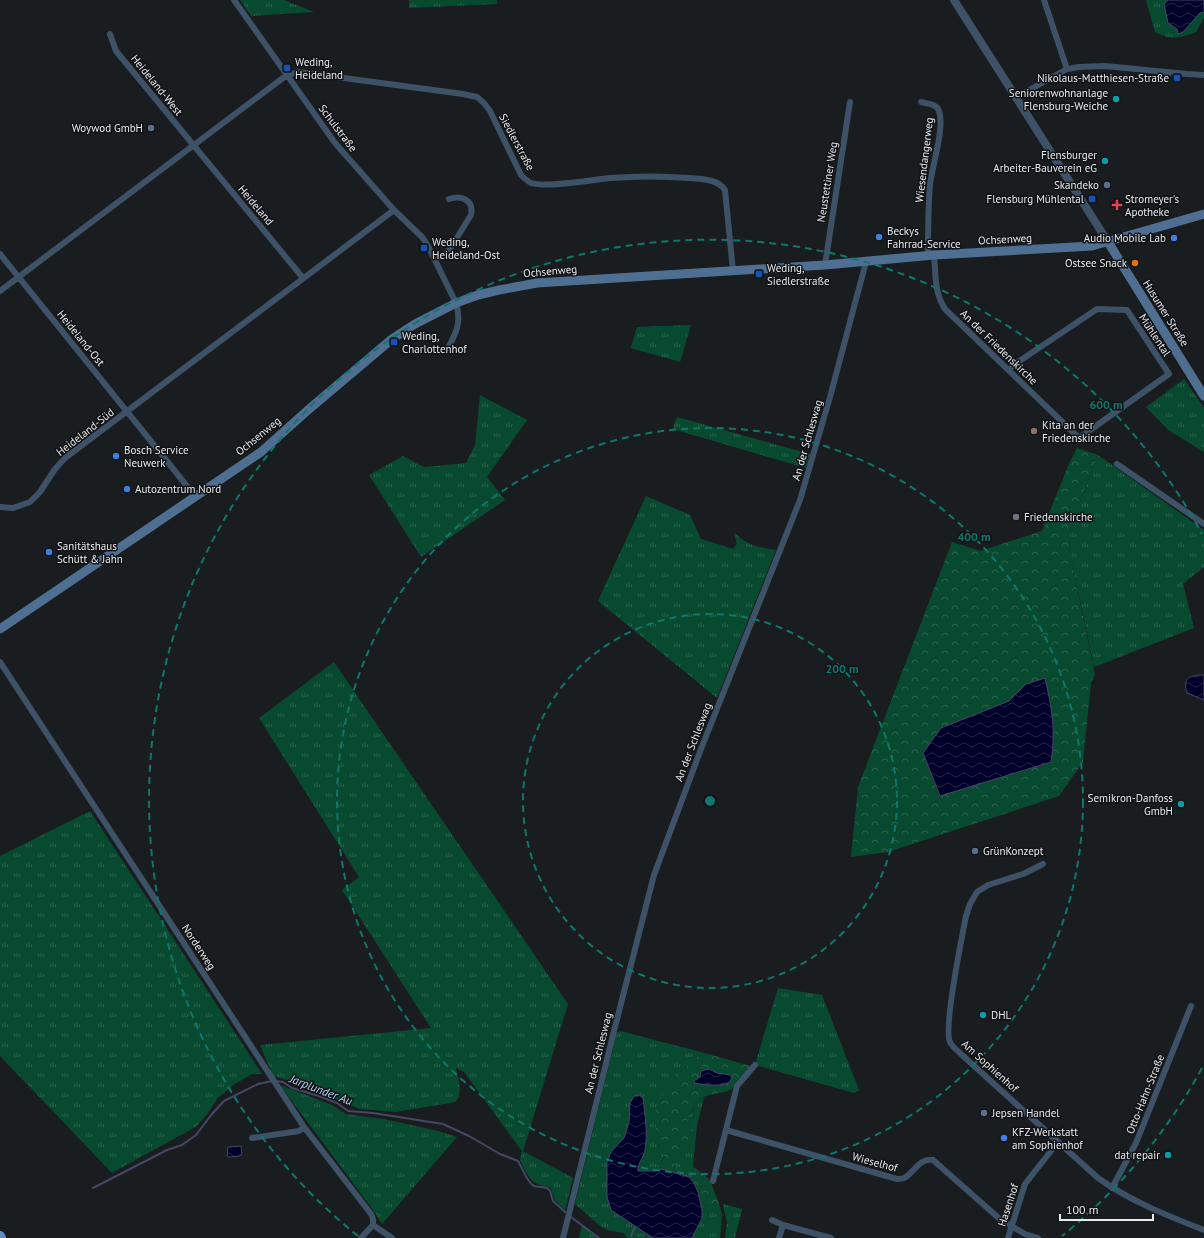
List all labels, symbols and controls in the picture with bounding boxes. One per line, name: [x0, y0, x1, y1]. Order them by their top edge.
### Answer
street label: Heideland-West: [128, 52, 186, 119]
place label: Weding, Heideland: [295, 55, 343, 82]
marker: Weding, Heideland: [282, 63, 292, 73]
place label: Nikolaus-Matthiesen-Straße: [1037, 71, 1169, 85]
marker: Nikolaus-Matthiesen-Straße: [1172, 73, 1182, 83]
place label: Seniorenwohnanlage Flensburg-Weiche: [1009, 86, 1108, 113]
marker: Seniorenwohnanlage Flensburg-Weiche: [1111, 94, 1121, 104]
street label: Schulstraße: [316, 102, 361, 155]
street label: Siedlerstraße: [496, 111, 538, 173]
street label: Wiesendangerweg: [912, 116, 936, 203]
place label: Woywod GmbH: [72, 121, 143, 135]
marker: Woywod GmbH: [146, 123, 156, 133]
street label: Neustettiner Weg: [814, 141, 840, 223]
place label: Flensburger Arbeiter-Bauverein eG: [993, 148, 1097, 175]
marker: Flensburger Arbeiter-Bauverein eG: [1100, 156, 1110, 166]
place label: Skandeko: [1054, 178, 1099, 192]
marker: Skandeko: [1102, 180, 1112, 190]
street label: Heideland: [235, 182, 277, 228]
place label: Flensburg Mühlental: [987, 192, 1085, 206]
place label: Stromeyer's Apotheke: [1125, 192, 1180, 219]
marker: Flensburg Mühlental: [1087, 194, 1097, 204]
marker: Stromeyer's Apotheke: [1112, 200, 1122, 210]
place label: Beckys Fahrrad-Service: [887, 224, 961, 251]
street label: Ochsenweg: [978, 231, 1032, 247]
place label: Audio Mobile Lab: [1084, 231, 1166, 245]
marker: Beckys Fahrrad-Service: [874, 232, 884, 242]
marker: Audio Mobile Lab: [1169, 233, 1179, 243]
place label: Weding, Heideland-Ost: [432, 235, 500, 262]
marker: Weding, Heideland-Ost: [419, 243, 429, 253]
place label: Ostsee Snack: [1065, 256, 1128, 270]
marker: Ostsee Snack: [1130, 258, 1140, 268]
place label: Weding, Siedlerstraße: [767, 261, 830, 288]
street label: Ochsenweg: [522, 262, 578, 280]
marker: Weding, Siedlerstraße: [754, 269, 764, 279]
street label: Husumer Straße: [1140, 277, 1192, 349]
street label: An der Friedenskirche: [957, 306, 1041, 388]
street label: Heideland-Ost: [54, 307, 108, 369]
street label: Mühlental: [1136, 311, 1174, 360]
place label: Weding, Charlottenhof: [402, 329, 467, 356]
marker: Weding, Charlottenhof: [389, 337, 399, 347]
text: 600 m: [1089, 397, 1123, 412]
street label: An der Schleswag: [789, 398, 825, 482]
street label: Heideland-Süd: [53, 405, 117, 459]
street label: Ochsenweg: [233, 413, 283, 458]
place label: Kita an der Friedenskirche: [1042, 418, 1111, 445]
marker: Kita an der Friedenskirche: [1029, 426, 1039, 436]
place label: Bosch Service Neuwerk: [124, 443, 189, 470]
marker: Bosch Service Neuwerk: [111, 451, 121, 461]
place label: Autozentrum Nord: [135, 482, 221, 496]
marker: Autozentrum Nord: [122, 484, 132, 494]
place label: Friedenskirche: [1024, 510, 1093, 524]
marker: Friedenskirche: [1011, 512, 1021, 522]
text: 400 m: [957, 529, 991, 544]
place label: Sanitätshaus Schütt & Jahn: [57, 539, 123, 566]
marker: Sanitätshaus Schütt & Jahn: [44, 547, 54, 557]
text: 200 m: [825, 661, 859, 676]
street label: An der Schleswag: [672, 701, 714, 783]
place label: Semikron-Danfoss GmbH: [1088, 791, 1173, 818]
centre of rings: [703, 794, 717, 808]
marker: Semikron-Danfoss GmbH: [1176, 799, 1186, 809]
place label: GrünKonzept: [983, 844, 1044, 858]
marker: GrünKonzept: [970, 846, 980, 856]
street label: Norderweg: [179, 922, 219, 973]
place label: DHL: [991, 1008, 1012, 1022]
marker: DHL: [978, 1010, 988, 1020]
street label: An der Schleswag: [581, 1011, 615, 1095]
street label: Am Sophienhof: [959, 1037, 1022, 1096]
street label: Otto-Hahn-Straße: [1123, 1052, 1167, 1136]
water label: Jarplunder Au: [287, 1070, 355, 1108]
place label: Jepsen Handel: [991, 1106, 1060, 1120]
marker: Jepsen Handel: [979, 1108, 989, 1118]
place label: KFZ-Werkstatt am Sophienhof: [1012, 1125, 1083, 1152]
marker: KFZ-Werkstatt am Sophienhof: [999, 1133, 1009, 1143]
place label: dat repair: [1115, 1148, 1160, 1162]
street label: Wieselhof: [851, 1149, 900, 1175]
marker: dat repair: [1163, 1150, 1173, 1160]
street label: Hasenhof: [994, 1181, 1022, 1228]
scale bar: [1060, 1196, 1153, 1222]
text: 100 m: [1066, 1202, 1099, 1217]

